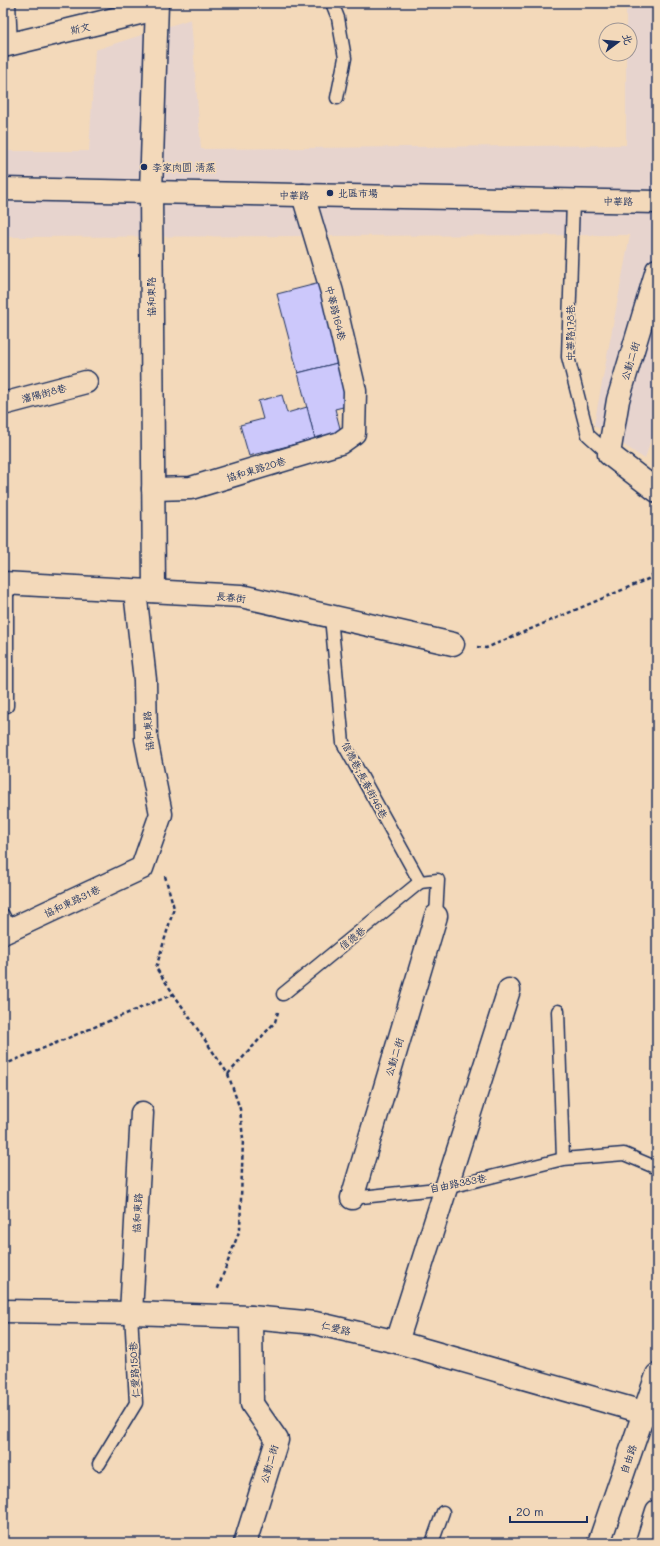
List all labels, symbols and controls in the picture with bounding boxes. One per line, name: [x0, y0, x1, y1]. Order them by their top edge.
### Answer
street label: 斯文: [69, 19, 91, 37]
north arrow: [598, 22, 638, 62]
text: 北: [619, 32, 637, 46]
place label: 李家肉圆 清蒸: [152, 160, 215, 174]
marker: 李家肉圆 清蒸: [139, 162, 149, 172]
place label: 北區市場: [338, 186, 378, 200]
street label: 中華路: [279, 188, 309, 202]
marker: 北區市場: [325, 188, 335, 198]
street label: 中華路: [603, 194, 633, 208]
street label: 協和東路: [144, 277, 158, 317]
street label: 中華路164巷: [322, 284, 350, 343]
street label: 中華路178巷: [563, 304, 577, 361]
street label: 公勤二街: [617, 340, 643, 382]
street label: 瀋陽街8巷: [20, 380, 69, 406]
street label: 協和東路20巷: [224, 453, 289, 485]
street label: 長春街: [215, 588, 247, 606]
street label: 協和東路: [140, 711, 156, 751]
street label: 信德巷;長春街46巷: [339, 739, 392, 822]
street label: 協和東路31巷: [42, 881, 103, 920]
street label: 信德巷: [336, 922, 369, 953]
street label: 公勤二街: [381, 1036, 407, 1078]
street label: 自由路383巷: [428, 1170, 489, 1195]
street label: 協和東路: [129, 1193, 145, 1233]
street label: 仁愛路: [320, 1318, 352, 1338]
street label: 仁愛路150巷: [125, 1340, 142, 1399]
street label: 公勤二街: [257, 1443, 281, 1485]
street label: 自由路: [616, 1443, 640, 1475]
scale bar: [510, 1498, 587, 1524]
text: 20 m: [516, 1503, 544, 1519]

